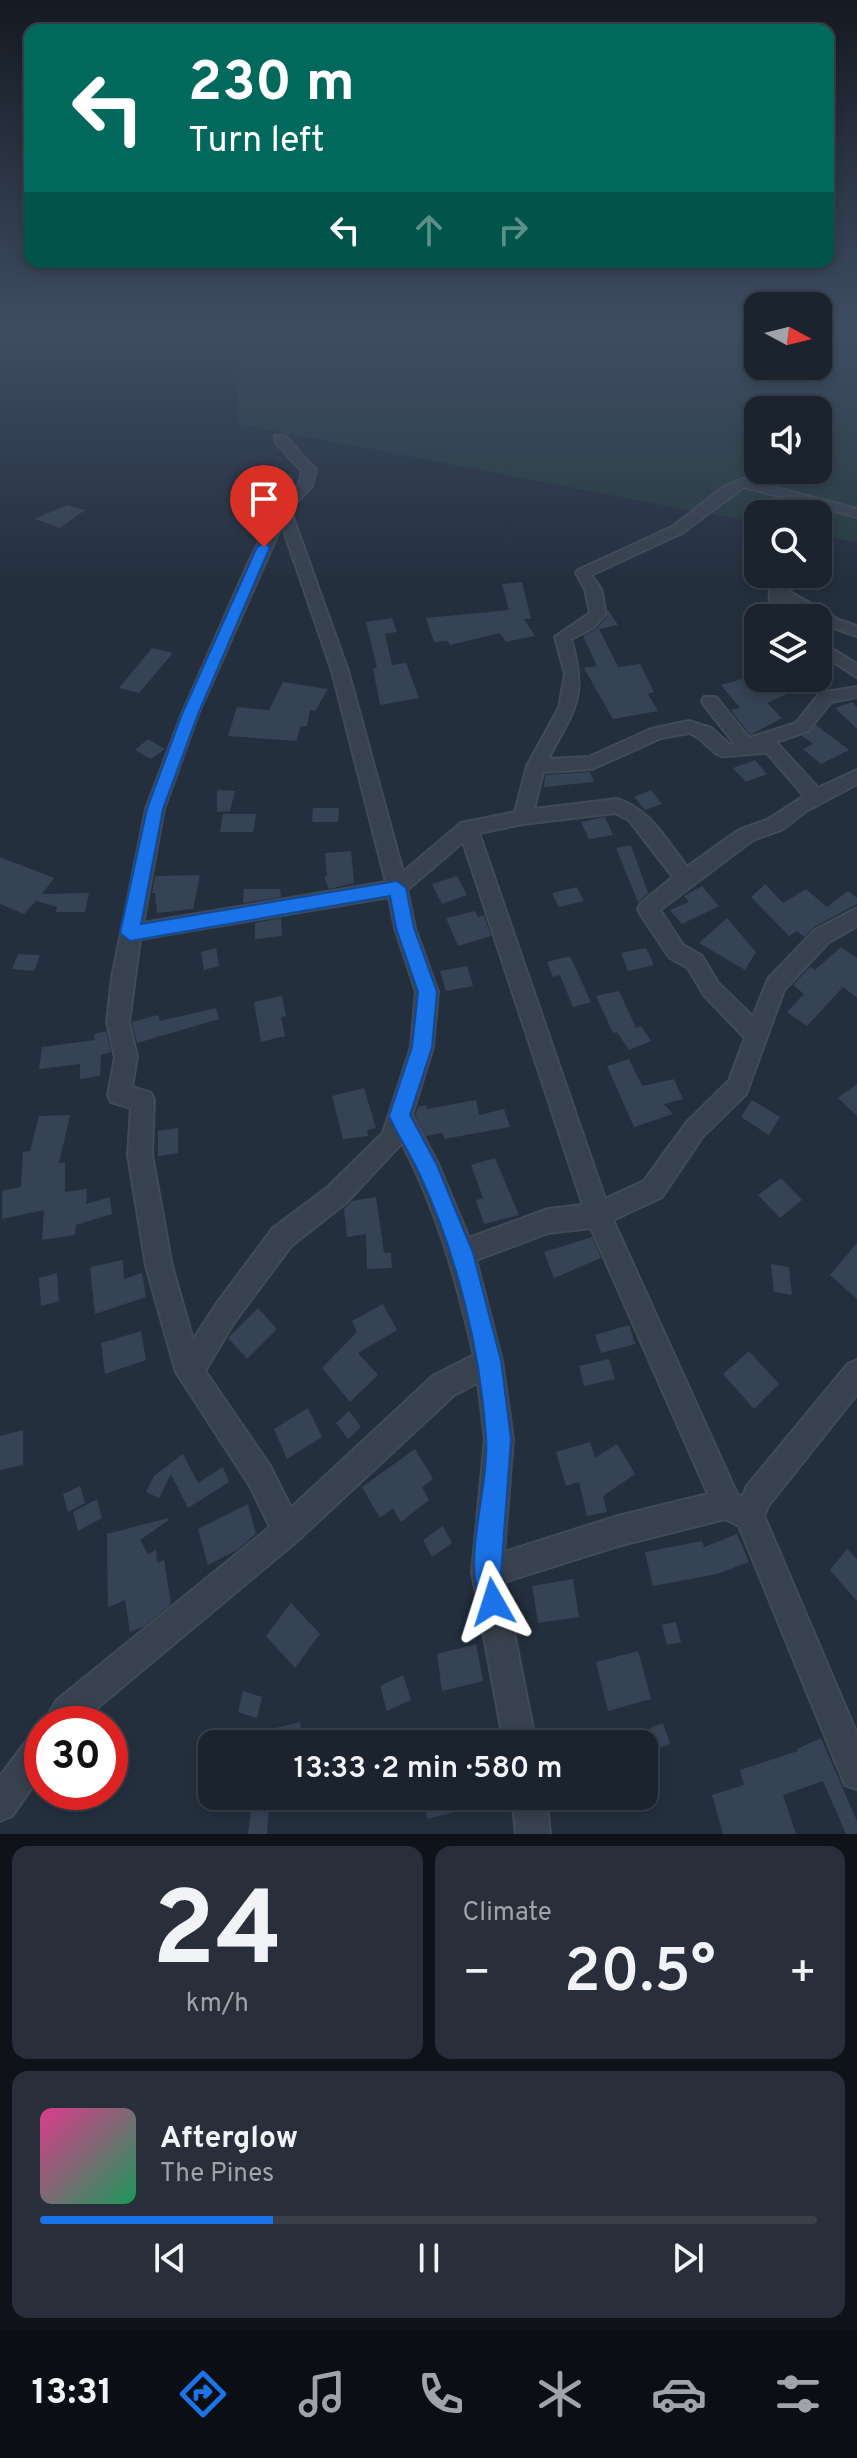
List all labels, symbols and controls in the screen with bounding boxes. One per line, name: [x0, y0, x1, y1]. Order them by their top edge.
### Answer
text: 230 m: [188, 50, 355, 120]
icon: left: [56, 56, 160, 160]
text: Turn left: [188, 119, 325, 165]
icon: left: [323, 208, 367, 252]
icon: ahead: [407, 208, 451, 252]
icon: right: [491, 208, 535, 252]
north arrow: [744, 292, 832, 380]
map controls: [744, 292, 832, 692]
button: sound: [744, 396, 832, 484]
pin: [230, 465, 298, 547]
icon: arrive: [242, 477, 286, 521]
button: search: [744, 500, 832, 588]
button: layers: [744, 604, 832, 692]
position arrow: [451, 1560, 535, 1644]
speed limit sign: 30: [24, 1706, 128, 1810]
text: 13:33 · 2 min · 580 m: [293, 1751, 563, 1788]
text: 24: [152, 1870, 282, 2002]
text: Climate: [463, 1897, 552, 1930]
text: 20.5°: [564, 1937, 716, 2013]
text: −: [463, 1947, 491, 2003]
text: +: [789, 1947, 817, 2003]
text: km/h: [186, 1988, 249, 2021]
text: Afterglow: [160, 2121, 298, 2158]
text: The Pines: [160, 2158, 274, 2191]
icon: previous: [148, 2236, 192, 2280]
icon: pause: [407, 2236, 451, 2280]
icon: next: [666, 2236, 710, 2280]
icon: directions: [175, 2366, 231, 2422]
icon: music: [294, 2366, 350, 2422]
icon: phone: [413, 2366, 469, 2422]
icon: climate: [532, 2366, 588, 2422]
icon: car: [651, 2366, 707, 2422]
icon: filters: [770, 2366, 826, 2422]
text: 13:31: [31, 2371, 112, 2417]

